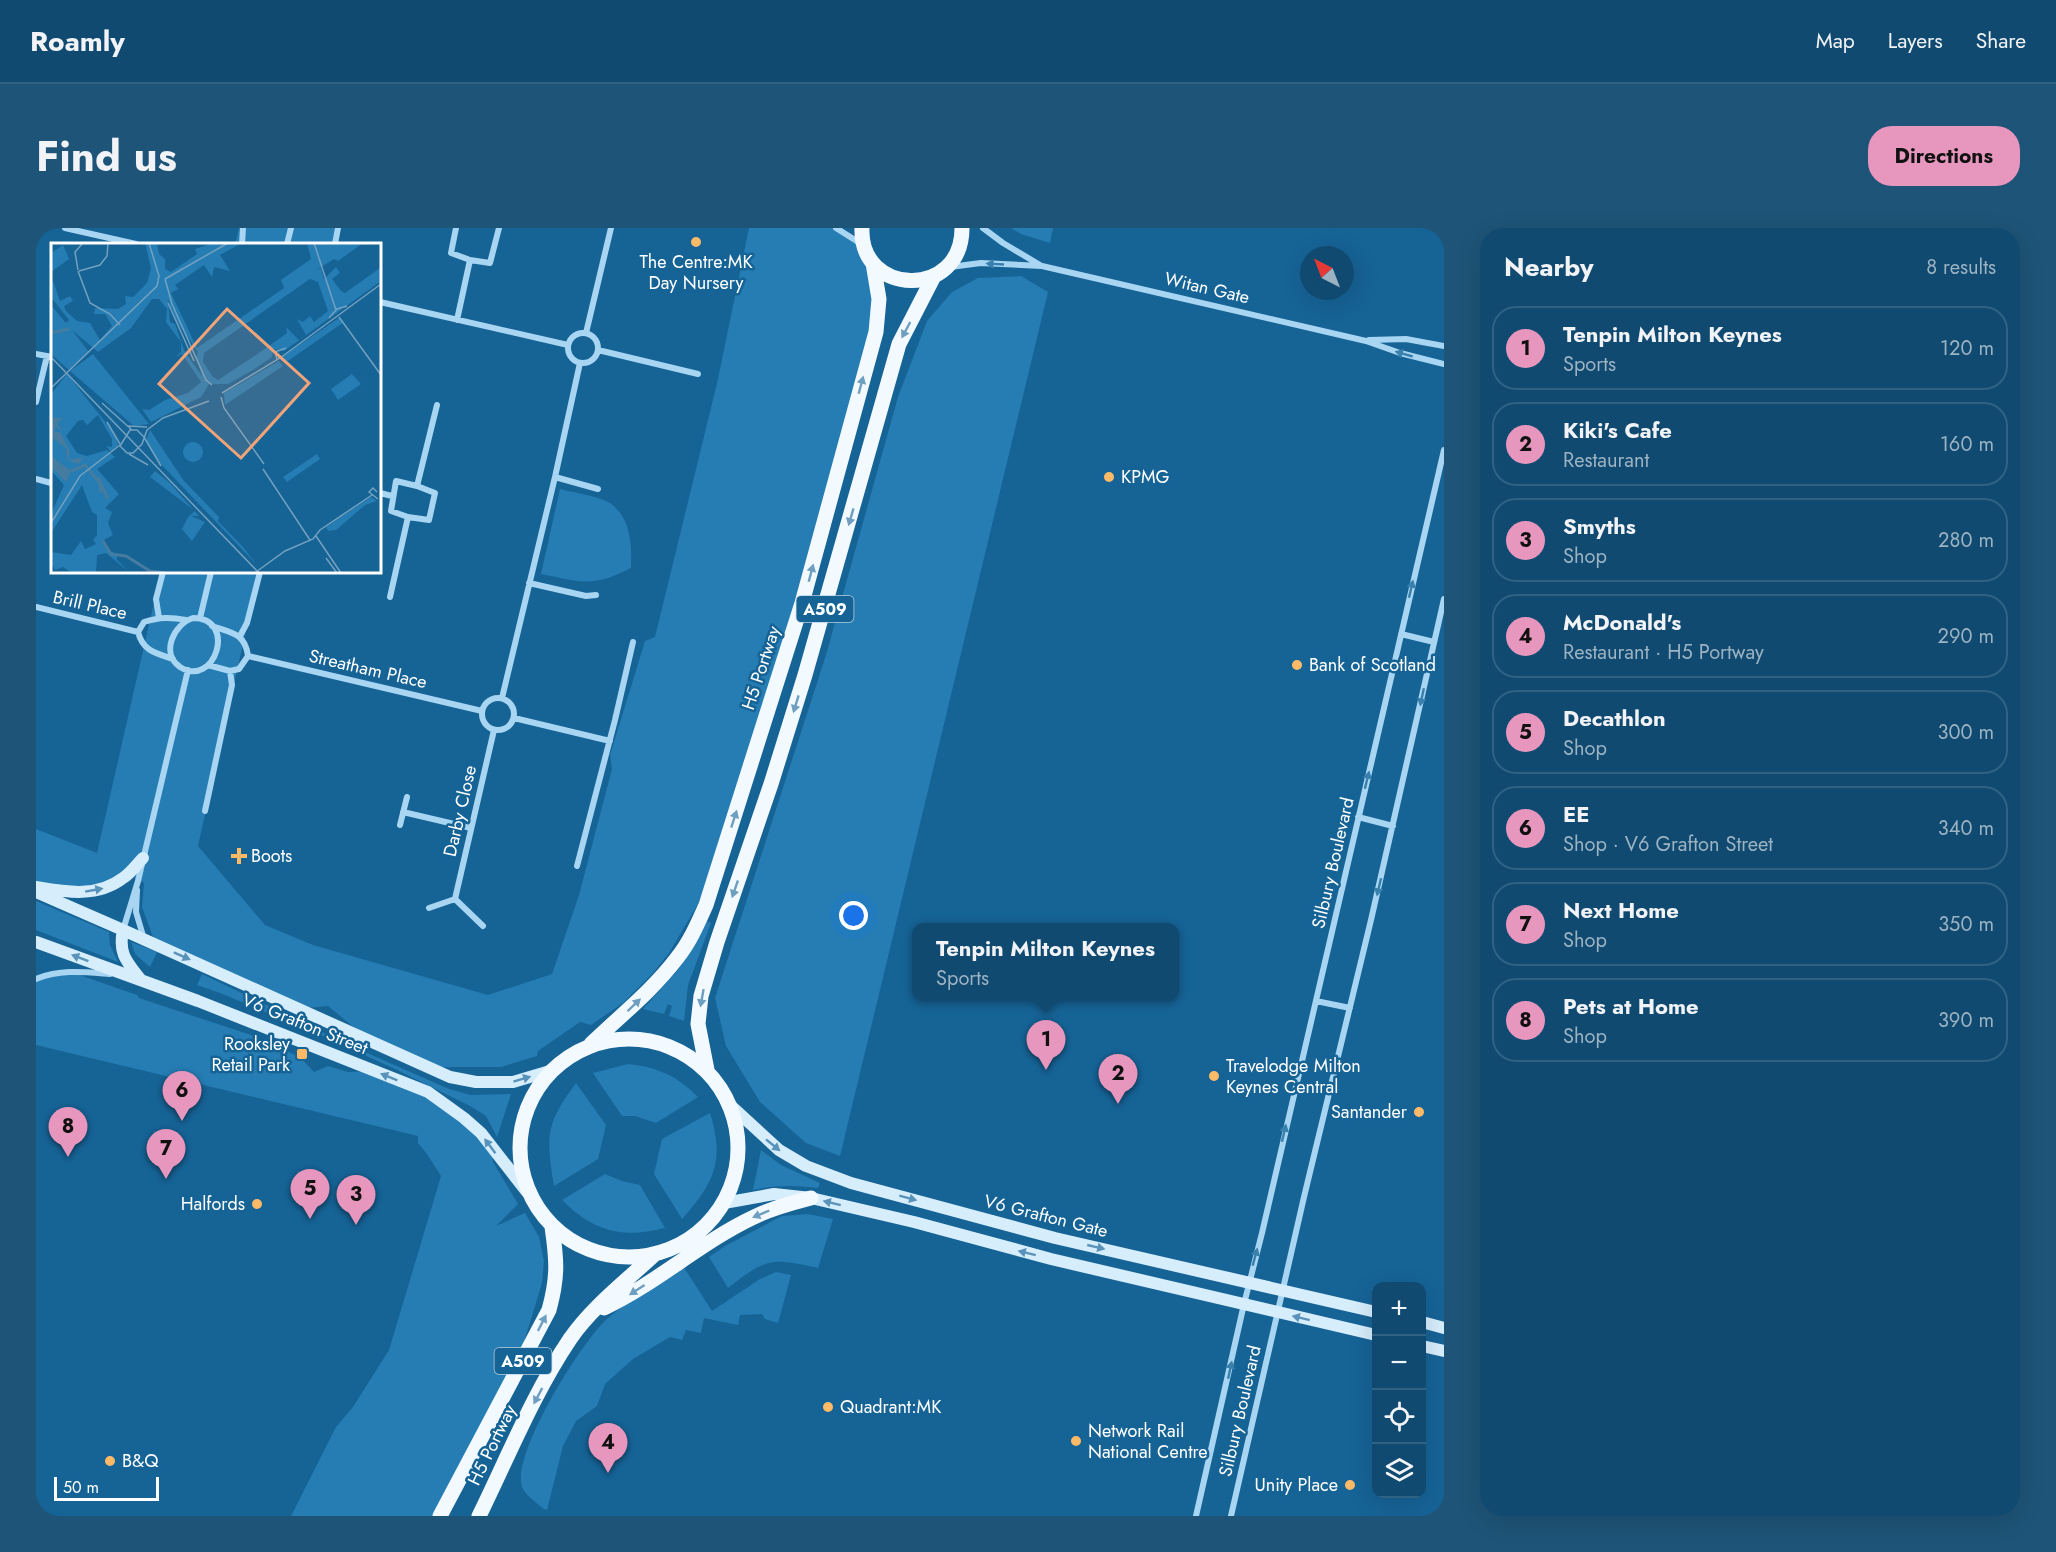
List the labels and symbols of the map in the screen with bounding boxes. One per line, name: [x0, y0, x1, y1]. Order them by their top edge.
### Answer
marker: The Centre:MK Day Nursery: [689, 235, 703, 249]
inset map: [51, 243, 381, 573]
north arrow: [1300, 246, 1354, 300]
place label: The Centre:MK Day Nursery: [639, 249, 753, 296]
one-way arrow: [985, 259, 1004, 268]
street label: Witan Gate: [1162, 266, 1252, 310]
one-way arrow: [902, 321, 912, 339]
one-way arrow: [1395, 349, 1413, 358]
one-way arrow: [857, 375, 867, 394]
place label: KPMG: [1121, 464, 1170, 490]
marker: KPMG: [1102, 470, 1116, 484]
one-way arrow: [846, 508, 855, 526]
one-way arrow: [806, 564, 816, 582]
one-way arrow: [1407, 580, 1416, 599]
street label: Brill Place: [50, 584, 130, 626]
road number: A509: [796, 596, 854, 622]
street label: H5 Portway: [735, 623, 787, 713]
street label: Streatham Place: [306, 643, 430, 695]
place label: Bank of Scotland: [1309, 652, 1436, 678]
marker: Bank of Scotland: [1290, 658, 1304, 672]
one-way arrow: [1417, 688, 1426, 707]
one-way arrow: [791, 695, 800, 713]
street label: Darby Close: [437, 763, 483, 859]
one-way arrow: [1363, 770, 1373, 789]
street label: Silbury Boulevard: [1305, 795, 1361, 931]
one-way arrow: [729, 810, 739, 828]
place label: Boots: [251, 843, 292, 869]
marker: Boots: [232, 849, 246, 863]
one-way arrow: [1373, 878, 1383, 897]
one-way arrow: [730, 880, 740, 898]
one-way arrow: [85, 885, 104, 894]
your location: [839, 901, 868, 930]
one-way arrow: [173, 951, 191, 961]
one-way arrow: [70, 953, 88, 963]
street label: V6 Grafton Street: [238, 987, 372, 1061]
one-way arrow: [697, 989, 706, 1008]
one-way arrow: [626, 998, 641, 1012]
pin: 1: [1026, 1020, 1066, 1070]
place label: Rooksley Retail Park: [211, 1031, 290, 1078]
marker: Rooksley Retail Park: [295, 1047, 309, 1061]
place label: Travelodge Milton Keynes Central: [1226, 1053, 1361, 1100]
pin: 2: [1098, 1054, 1138, 1104]
marker: Travelodge Milton Keynes Central: [1207, 1069, 1221, 1083]
pin: 6: [162, 1072, 202, 1121]
one-way arrow: [380, 1072, 398, 1081]
one-way arrow: [513, 1074, 531, 1083]
place label: Santander: [1331, 1099, 1408, 1125]
marker: Santander: [1412, 1105, 1426, 1119]
pin: 8: [48, 1108, 87, 1157]
one-way arrow: [1280, 1124, 1290, 1142]
pin: 7: [146, 1130, 186, 1179]
one-way arrow: [485, 1138, 497, 1153]
one-way arrow: [765, 1138, 781, 1151]
pin: 5: [290, 1170, 330, 1219]
pin: 3: [336, 1176, 376, 1225]
street label: V6 Grafton Gate: [981, 1188, 1111, 1244]
place label: Halfords: [181, 1191, 245, 1217]
one-way arrow: [898, 1194, 917, 1204]
marker: Halfords: [250, 1197, 264, 1211]
one-way arrow: [823, 1198, 841, 1208]
one-way arrow: [752, 1209, 770, 1219]
one-way arrow: [1087, 1243, 1106, 1253]
one-way arrow: [1018, 1248, 1036, 1258]
one-way arrow: [1251, 1248, 1261, 1267]
one-way arrow: [629, 1284, 645, 1295]
one-way arrow: [1292, 1312, 1310, 1322]
one-way arrow: [538, 1315, 547, 1332]
street label: Silbury Boulevard: [1212, 1343, 1268, 1479]
road number: A509: [494, 1348, 552, 1374]
one-way arrow: [1225, 1361, 1235, 1379]
one-way arrow: [533, 1387, 543, 1404]
place label: Quadrant:MK: [840, 1394, 942, 1420]
street label: H5 Portway: [461, 1400, 523, 1490]
marker: Quadrant:MK: [821, 1400, 835, 1414]
place label: Network Rail National Centre: [1088, 1418, 1208, 1465]
pin: 4: [588, 1424, 628, 1473]
marker: Network Rail National Centre: [1069, 1434, 1083, 1448]
place label: B&Q: [122, 1448, 159, 1474]
marker: B&Q: [103, 1454, 117, 1468]
place label: Unity Place: [1254, 1472, 1338, 1498]
scale bar: [54, 1474, 159, 1502]
marker: Unity Place: [1343, 1478, 1357, 1492]

